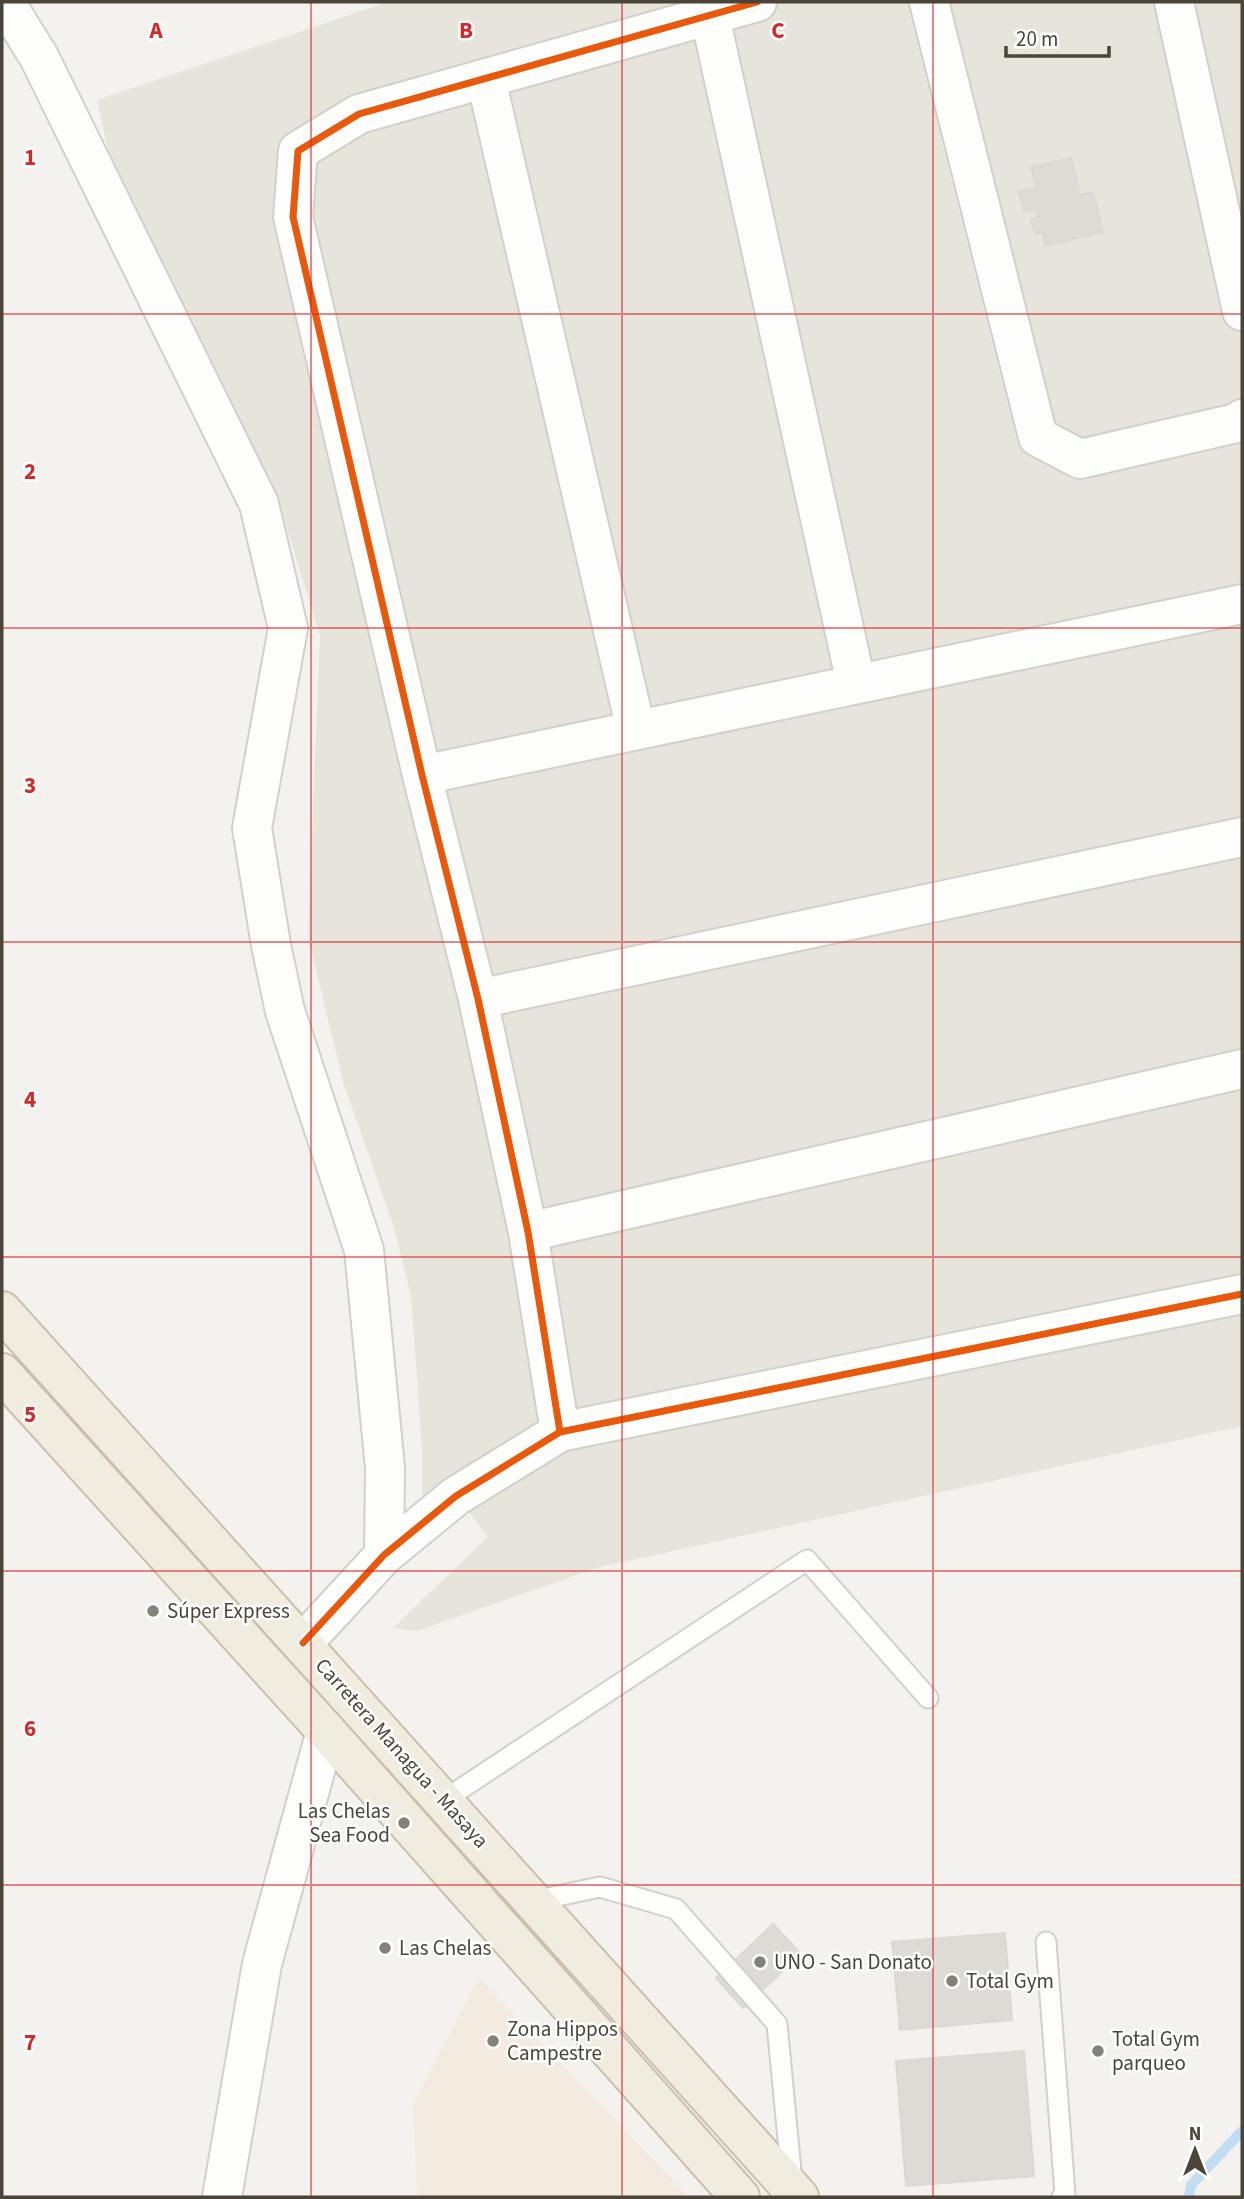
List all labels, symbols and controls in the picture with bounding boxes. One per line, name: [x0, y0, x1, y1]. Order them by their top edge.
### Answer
text: A: [148, 14, 163, 47]
text: B: [459, 14, 473, 47]
text: C: [771, 14, 785, 47]
scale bar: [1006, 14, 1109, 58]
text: 20 m: [1016, 24, 1058, 54]
text: 1: [24, 141, 36, 174]
text: 2: [24, 455, 36, 488]
text: 3: [24, 769, 36, 802]
text: 4: [24, 1083, 36, 1116]
text: 5: [24, 1398, 36, 1431]
place label: Súper Express: [167, 1596, 290, 1626]
marker: Súper Express: [145, 1603, 161, 1619]
street label: Carretera Managua - Masaya: [308, 1651, 496, 1855]
text: 6: [24, 1712, 36, 1745]
place label: Las Chelas Sea Food: [298, 1796, 390, 1850]
marker: Las Chelas Sea Food: [396, 1815, 412, 1831]
place label: Las Chelas: [399, 1933, 492, 1963]
marker: Las Chelas: [377, 1940, 393, 1956]
place label: UNO - San Donato: [774, 1947, 932, 1977]
marker: UNO - San Donato: [752, 1954, 768, 1970]
place label: Total Gym: [966, 1966, 1054, 1996]
marker: Total Gym: [944, 1973, 960, 1989]
place label: Zona Hippos Campestre: [507, 2014, 618, 2068]
place label: Total Gym parqueo: [1112, 2024, 1200, 2078]
text: 7: [24, 2026, 36, 2059]
marker: Zona Hippos Campestre: [485, 2033, 501, 2049]
marker: Total Gym parqueo: [1090, 2043, 1106, 2059]
north arrow: [1160, 2115, 1230, 2185]
text: N: [1189, 2121, 1201, 2148]

